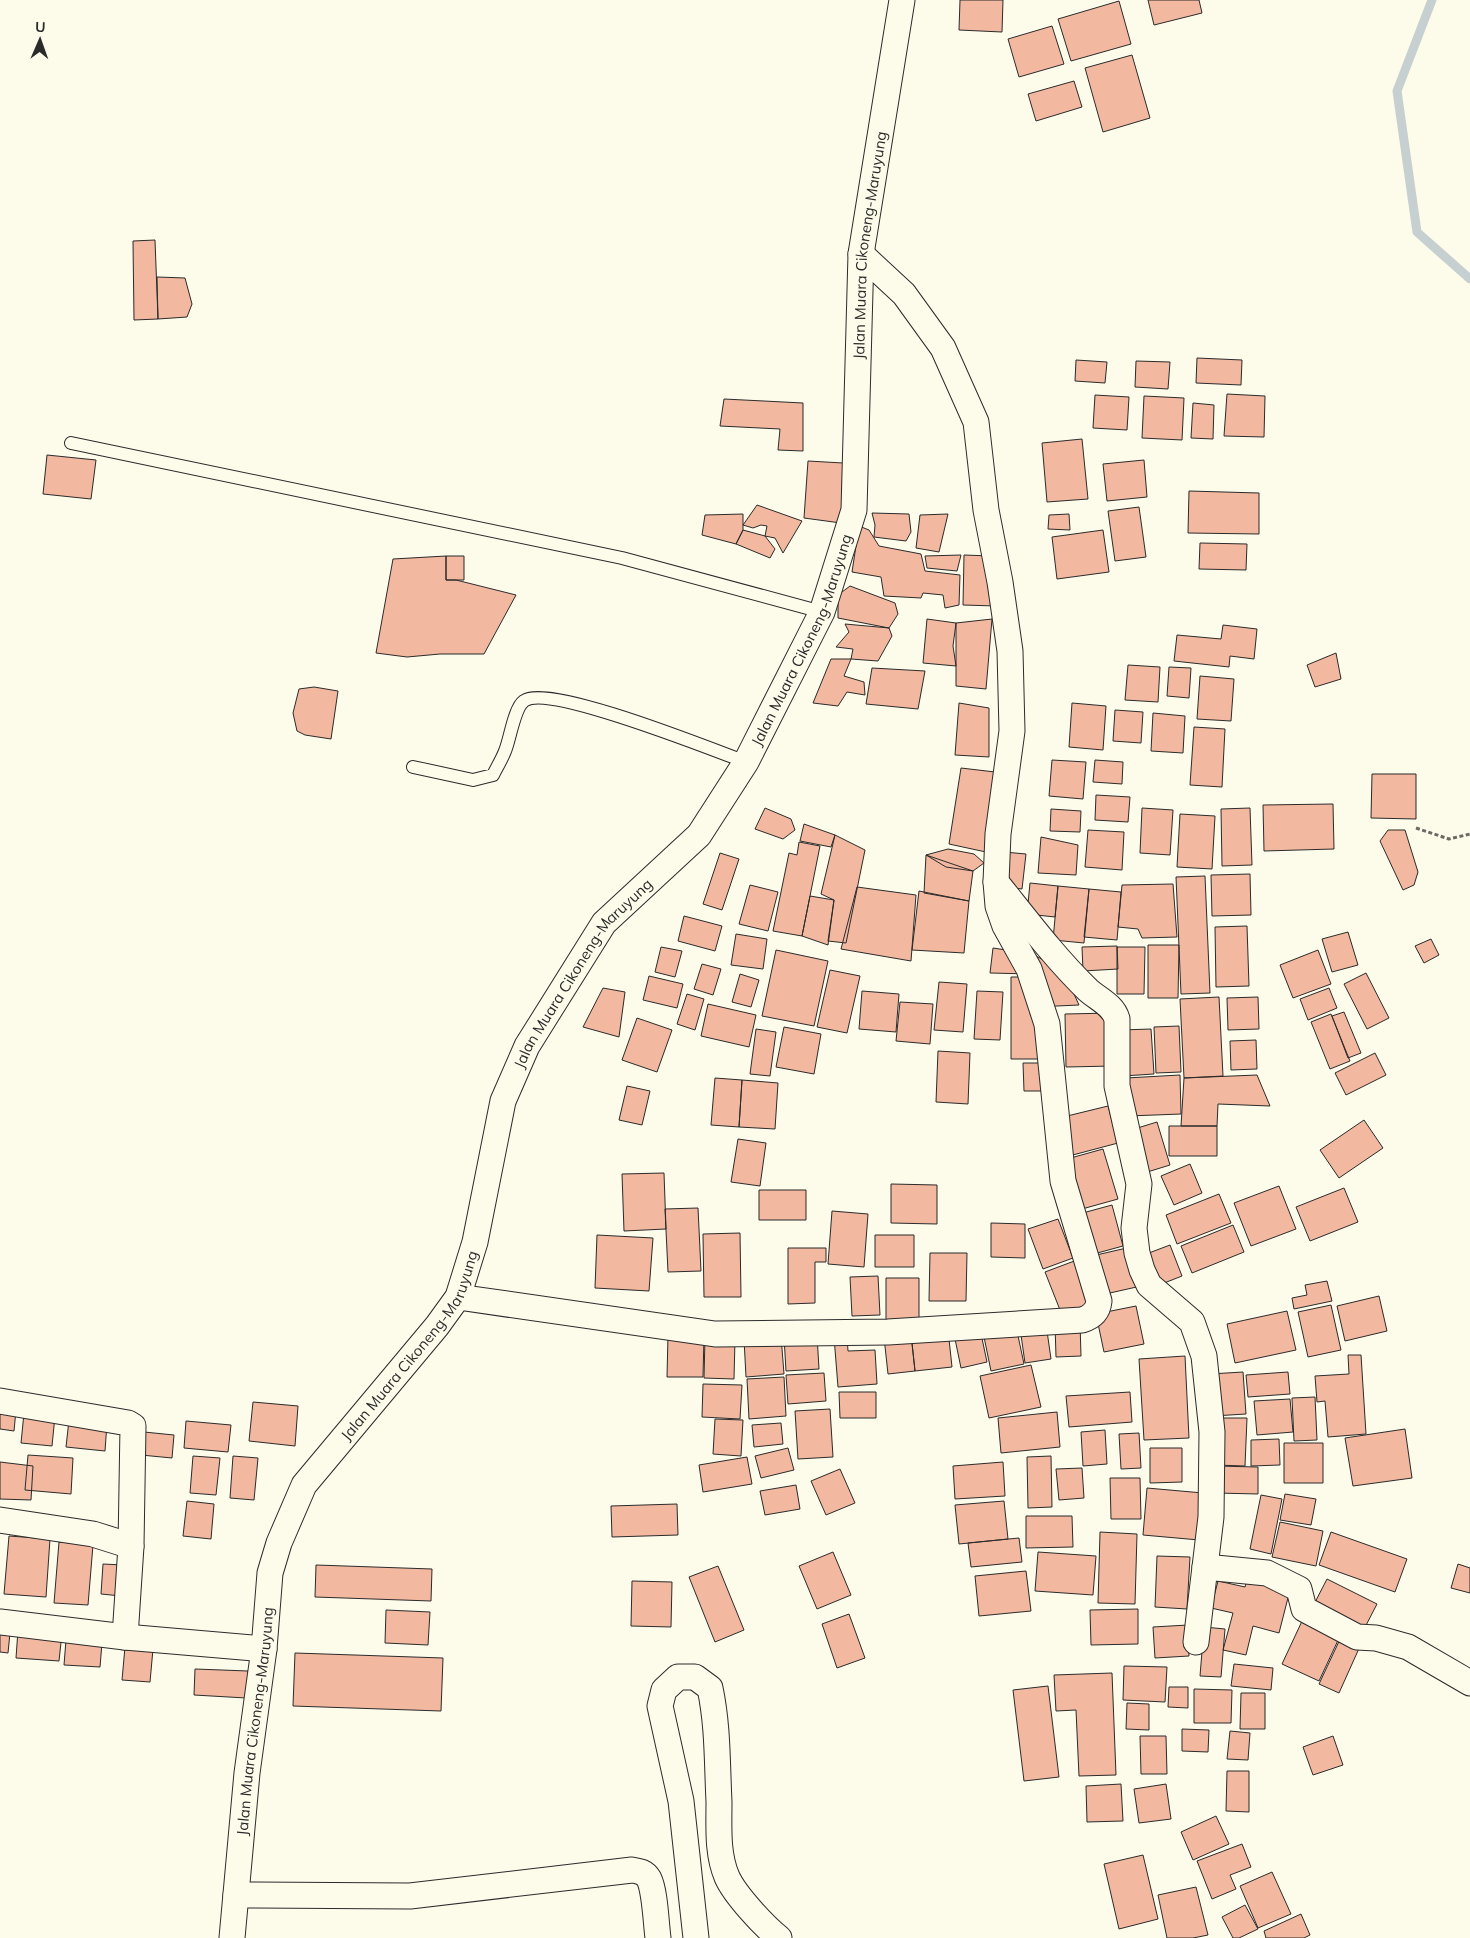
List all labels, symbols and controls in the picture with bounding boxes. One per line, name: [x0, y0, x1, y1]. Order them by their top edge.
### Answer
north arrow: [15, 15, 65, 65]
text: U: [35, 18, 46, 36]
street label: Jalan Muara Cikoneng-Maruyung: [849, 130, 890, 360]
street label: Jalan Muara Cikoneng-Maruyung: [746, 532, 855, 749]
street label: Jalan Muara Cikoneng-Maruyung: [509, 874, 656, 1071]
street label: Jalan Muara Cikoneng-Maruyung: [336, 1248, 481, 1444]
street label: Jalan Muara Cikoneng-Maruyung: [232, 1606, 277, 1836]

